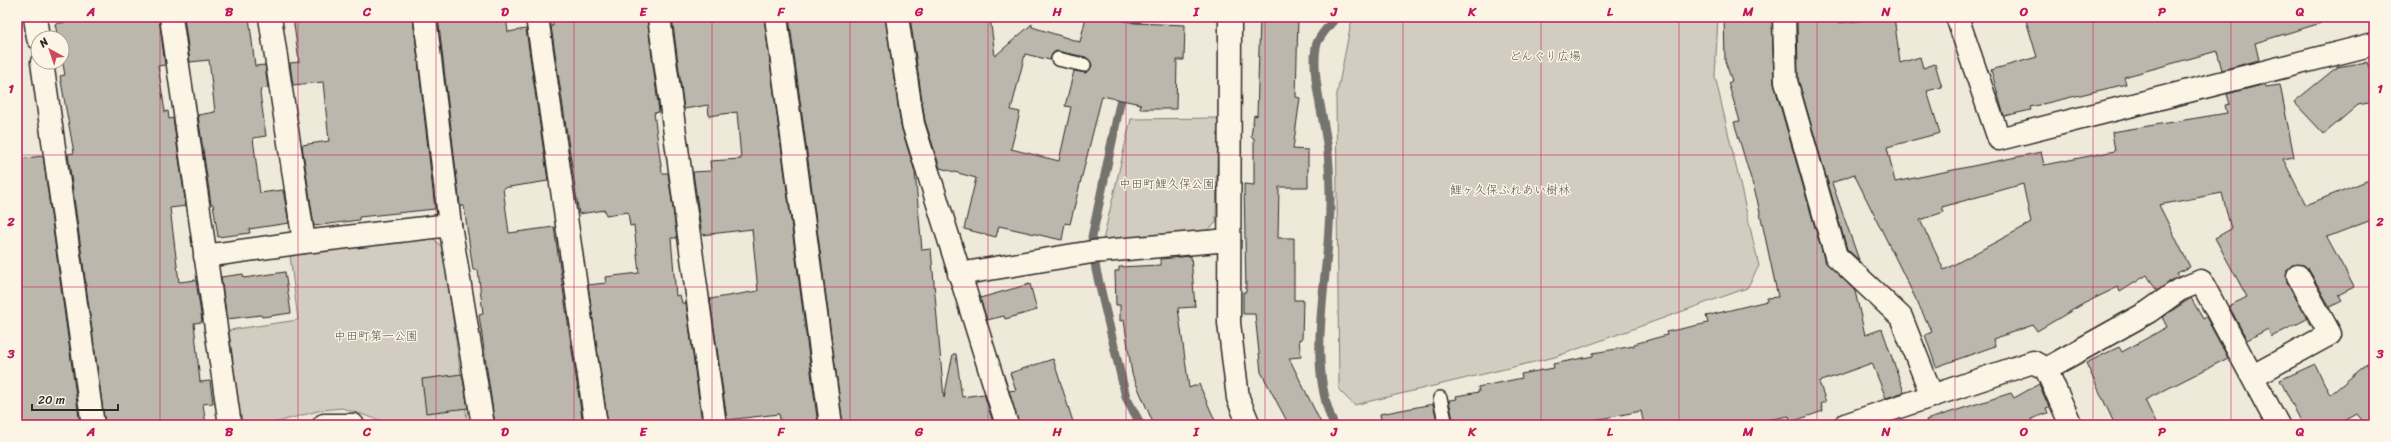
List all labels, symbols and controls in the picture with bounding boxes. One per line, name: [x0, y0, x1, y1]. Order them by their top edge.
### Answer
text: A: [86, 0, 95, 23]
text: B: [225, 0, 234, 23]
text: C: [362, 0, 372, 23]
text: D: [501, 0, 509, 23]
text: E: [639, 0, 648, 23]
text: F: [776, 0, 785, 23]
text: G: [914, 0, 924, 23]
text: H: [1051, 0, 1062, 23]
text: I: [1192, 0, 1200, 23]
text: J: [1330, 0, 1338, 23]
text: K: [1467, 0, 1477, 23]
text: L: [1607, 0, 1614, 23]
text: M: [1742, 0, 1754, 23]
text: N: [1880, 0, 1891, 23]
text: O: [2019, 0, 2029, 23]
text: P: [2158, 0, 2166, 23]
text: Q: [2295, 0, 2305, 23]
north arrow: [30, 30, 70, 70]
text: N: [34, 33, 53, 53]
park label: どんぐり広場: [1509, 45, 1581, 67]
text: 1: [8, 77, 14, 100]
text: 1: [2377, 77, 2383, 100]
park label: 中田町鯉久保公園: [1119, 173, 1215, 195]
park label: 鯉ヶ久保ふれあい樹林: [1450, 179, 1570, 201]
text: 2: [6, 210, 15, 233]
text: 2: [2375, 210, 2384, 233]
park label: 中田町第一公園: [334, 325, 418, 347]
text: 3: [6, 342, 15, 365]
text: 3: [2375, 342, 2384, 365]
scale bar: [32, 386, 118, 412]
text: 20 m: [38, 389, 65, 411]
text: A: [86, 420, 95, 442]
text: B: [225, 420, 234, 442]
text: C: [362, 420, 372, 442]
text: D: [501, 420, 509, 442]
text: E: [639, 420, 648, 442]
text: F: [776, 420, 785, 442]
text: G: [914, 420, 924, 442]
text: H: [1051, 420, 1062, 442]
text: I: [1192, 420, 1200, 442]
text: J: [1330, 420, 1338, 442]
text: K: [1467, 420, 1477, 442]
text: L: [1607, 420, 1614, 442]
text: M: [1742, 420, 1754, 442]
text: N: [1880, 420, 1891, 442]
text: O: [2019, 420, 2029, 442]
text: P: [2158, 420, 2166, 442]
text: Q: [2295, 420, 2305, 442]

